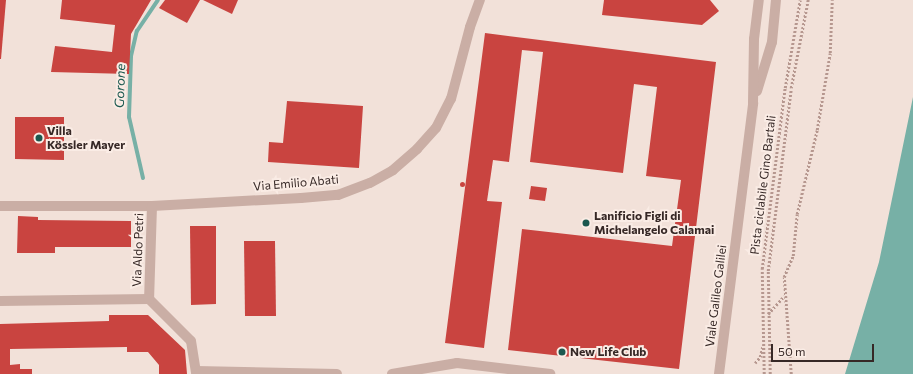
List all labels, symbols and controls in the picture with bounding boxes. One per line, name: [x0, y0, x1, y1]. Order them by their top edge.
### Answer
water label: Gorone: [111, 64, 129, 108]
street label: Pista ciclabile Gino Bartali: [747, 115, 779, 255]
place label: Villa Kössler Mayer: [47, 124, 125, 152]
marker: Villa Kössler Mayer: [34, 133, 44, 143]
street label: Via Emilio Abati: [253, 172, 339, 194]
place label: Lanificio Figli di Michelangelo Calamai: [594, 209, 714, 237]
street label: Via Aldo Petri: [130, 213, 146, 287]
marker: Lanificio Figli di Michelangelo Calamai: [581, 218, 591, 228]
street label: Viale Galileo Galilei: [703, 244, 729, 348]
scale bar: [773, 336, 876, 362]
text: 50 m: [778, 344, 806, 358]
place label: New Life Club: [570, 345, 646, 359]
marker: New Life Club: [557, 347, 567, 357]

